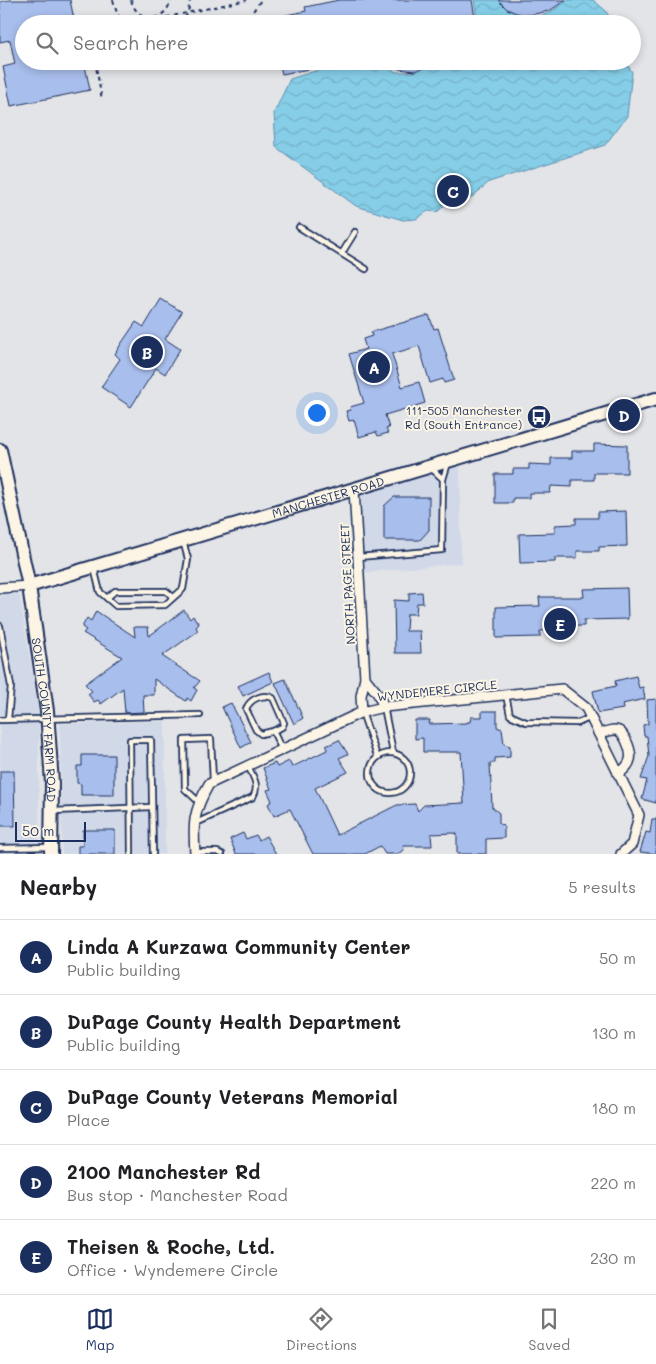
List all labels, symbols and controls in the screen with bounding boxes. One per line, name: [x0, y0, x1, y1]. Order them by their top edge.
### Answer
search box: [15, 15, 641, 70]
icon: search: [33, 29, 61, 57]
text: Search here: [73, 30, 189, 55]
pin: C: [437, 172, 469, 210]
pin: B: [131, 333, 163, 371]
pin: A: [358, 348, 390, 386]
pin: D: [608, 396, 640, 434]
your location: [304, 400, 330, 426]
place label: 111-505 Manchester Rd (South Entrance): [405, 402, 522, 432]
bus stop icon: 111-505 Manchester Rd (South Entrance): [526, 404, 552, 430]
street label: MANCHESTER ROAD: [270, 473, 386, 521]
street label: NORTH PAGE STREET: [336, 523, 358, 645]
pin: E: [544, 605, 576, 643]
street label: SOUTH COUNTY FARM ROAD: [29, 637, 60, 802]
street label: WYNDEMERE CIRCLE: [376, 676, 498, 704]
scale bar: [15, 819, 86, 842]
text: 50 m: [22, 821, 54, 840]
text: Nearby: [20, 873, 97, 900]
text: 5 results: [568, 876, 636, 897]
text: Linda A Kurzawa Community Center: [67, 934, 410, 959]
text: A: [30, 947, 42, 968]
text: 50 m: [599, 947, 636, 968]
text: Public building: [67, 959, 180, 980]
text: DuPage County Health Department: [67, 1009, 401, 1034]
text: B: [31, 1022, 41, 1043]
text: 130 m: [592, 1022, 636, 1043]
text: Public building: [67, 1034, 180, 1055]
text: DuPage County Veterans Memorial: [67, 1084, 398, 1109]
text: C: [30, 1097, 42, 1118]
text: 180 m: [591, 1097, 636, 1118]
text: Place: [67, 1109, 110, 1130]
text: 2100 Manchester Rd: [67, 1159, 260, 1184]
text: D: [30, 1172, 42, 1193]
text: 220 m: [590, 1172, 636, 1193]
text: Bus stop · Manchester Road: [67, 1184, 288, 1205]
text: Theisen & Roche, Ltd.: [67, 1234, 275, 1259]
text: E: [31, 1247, 41, 1268]
text: 230 m: [590, 1247, 636, 1268]
text: Office · Wyndemere Circle: [67, 1259, 278, 1280]
tab: Map: [86, 1305, 114, 1354]
tab: Directions: [286, 1305, 357, 1354]
tab: Saved: [529, 1305, 570, 1354]

